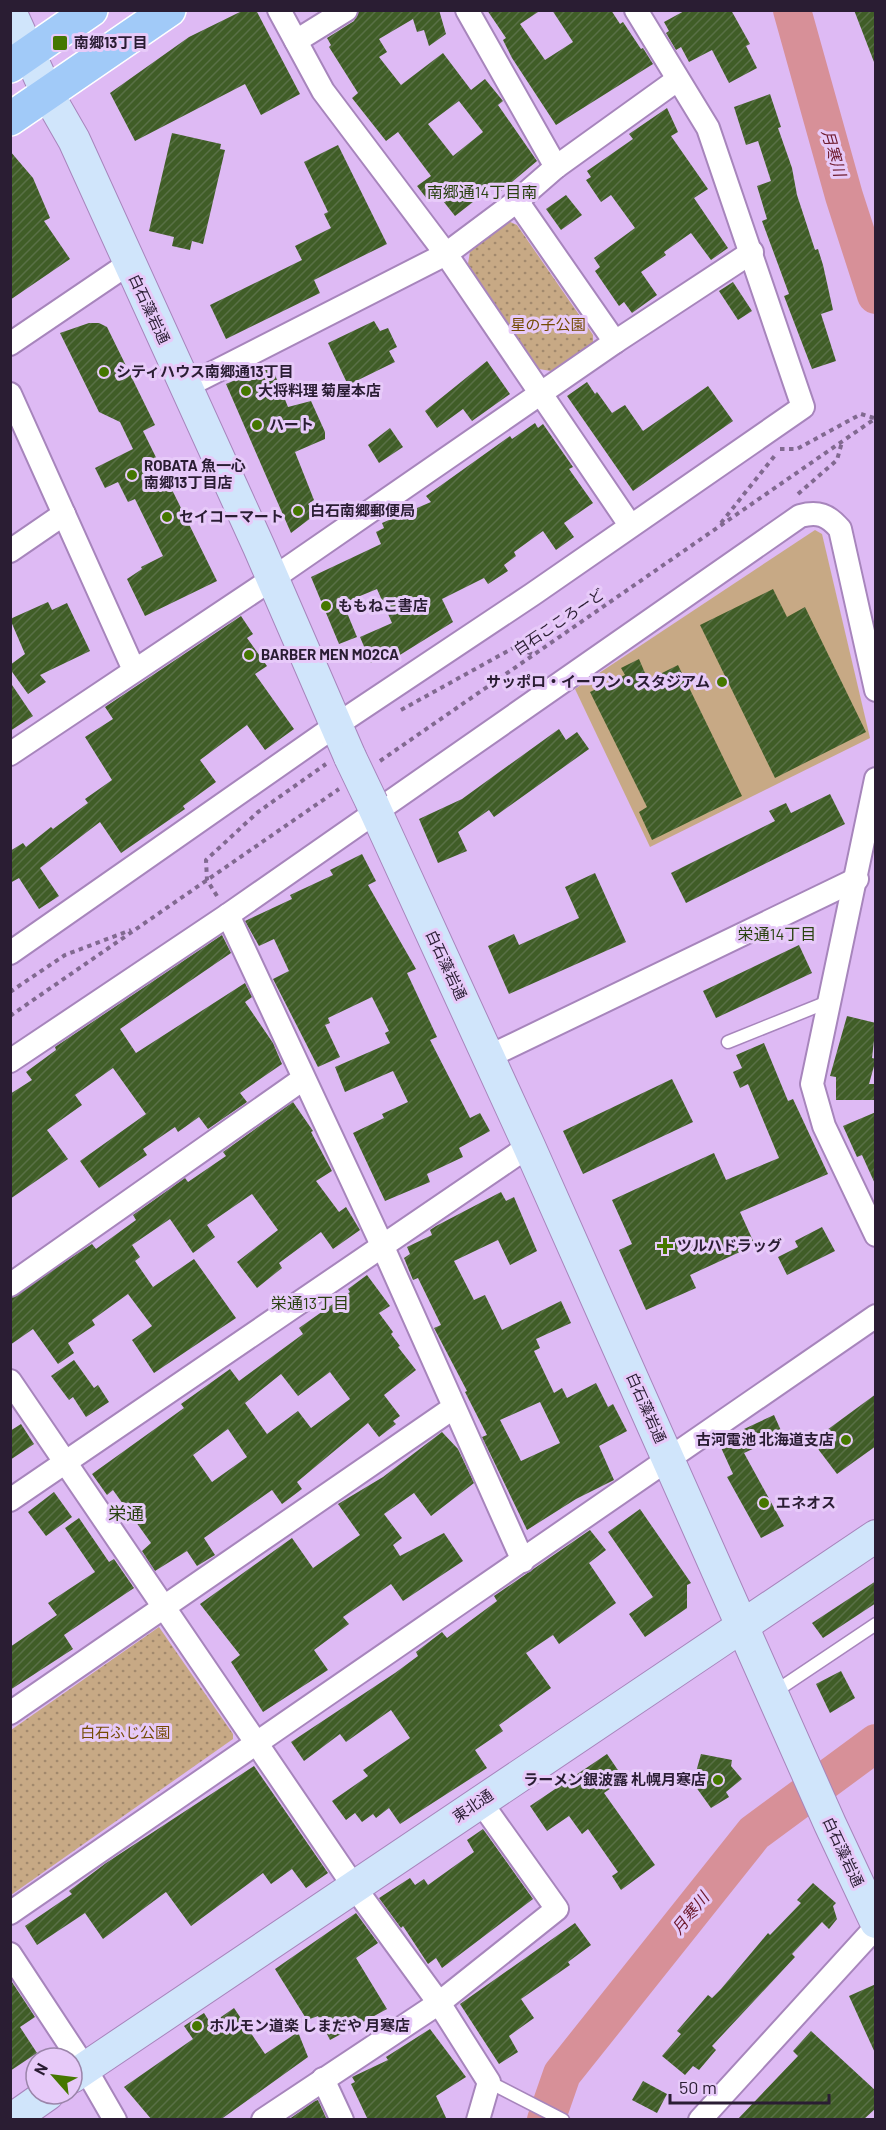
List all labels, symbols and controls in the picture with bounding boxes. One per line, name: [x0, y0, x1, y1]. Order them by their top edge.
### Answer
place label: 南郷13丁目: [74, 33, 147, 51]
marker: 南郷13丁目: [51, 34, 69, 52]
water label: 月寒川: [819, 127, 851, 180]
district label: 南郷通14丁目南: [427, 182, 537, 201]
street label: 白石藻岩通: [126, 271, 174, 346]
park label: 星の子公園: [510, 315, 586, 333]
place label: シティハウス南郷通13丁目: [116, 362, 294, 380]
marker: シティハウス南郷通13丁目: [97, 365, 111, 379]
place label: 大将料理 菊屋本店: [258, 381, 381, 399]
marker: 大将料理 菊屋本店: [239, 384, 253, 398]
place label: ハート: [269, 415, 314, 433]
marker: ハート: [250, 418, 264, 432]
place label: ROBATA 魚一心 南郷13丁目店: [144, 456, 246, 491]
marker: ROBATA 魚一心 南郷13丁目店: [125, 468, 139, 482]
place label: 白石南郷郵便局: [310, 501, 415, 519]
marker: 白石南郷郵便局: [291, 504, 305, 518]
place label: セイコーマート: [179, 507, 284, 525]
marker: セイコーマート: [160, 510, 174, 524]
street label: 白石こころーど: [510, 584, 607, 658]
place label: ももねこ書店: [338, 596, 428, 614]
marker: ももねこ書店: [319, 599, 333, 613]
place label: BARBER MEN MO2CA: [261, 645, 399, 663]
marker: BARBER MEN MO2CA: [242, 648, 256, 662]
place label: サッポロ・イーワン・スタジアム: [486, 672, 710, 690]
marker: サッポロ・イーワン・スタジアム: [715, 675, 729, 689]
district label: 栄通14丁目: [738, 924, 816, 943]
street label: 白石藻岩通: [423, 927, 471, 1002]
place label: ツルハドラッグ: [677, 1236, 782, 1254]
marker: ツルハドラッグ: [658, 1239, 672, 1253]
district label: 栄通13丁目: [271, 1293, 349, 1312]
street label: 白石藻岩通: [623, 1370, 670, 1446]
place label: 古河電池 北海道支店: [696, 1430, 834, 1448]
marker: 古河電池 北海道支店: [839, 1433, 853, 1447]
place label: エネオス: [776, 1493, 836, 1511]
marker: エネオス: [757, 1496, 771, 1510]
district label: 栄通: [108, 1502, 144, 1524]
park label: 白石ふじ公園: [80, 1723, 170, 1741]
place label: ラーメン銀波露 札幌月寒店: [524, 1770, 706, 1788]
marker: ラーメン銀波露 札幌月寒店: [711, 1773, 725, 1787]
street label: 東北通: [449, 1785, 496, 1825]
street label: 白石藻岩通: [820, 1814, 868, 1889]
water label: 月寒川: [667, 1887, 713, 1937]
place label: ホルモン道楽 しまだや 月寒店: [209, 2016, 410, 2034]
marker: ホルモン道楽 しまだや 月寒店: [190, 2019, 204, 2033]
north arrow: [24, 2046, 84, 2106]
text: N: [29, 2060, 51, 2078]
scale bar: [670, 2067, 829, 2105]
text: 50 m: [679, 2076, 717, 2098]

